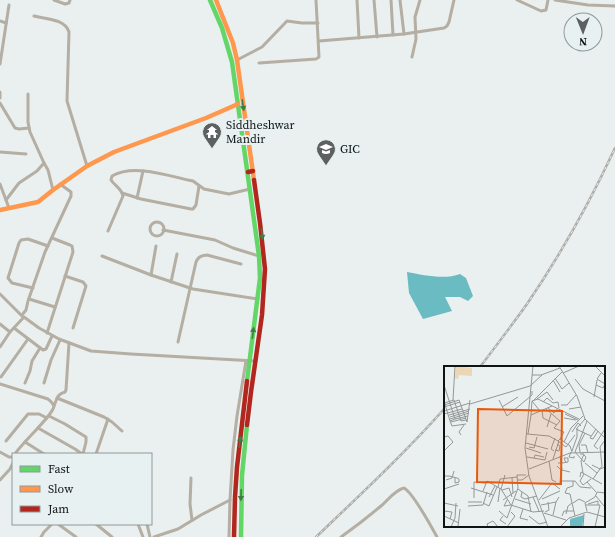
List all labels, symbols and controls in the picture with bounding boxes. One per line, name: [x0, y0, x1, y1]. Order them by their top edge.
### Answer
north arrow: [563, 12, 603, 52]
text: N: [579, 34, 587, 49]
one-way arrow: [240, 99, 246, 111]
place label: Siddheshwar Mandir: [226, 117, 295, 147]
temple icon: Siddheshwar Mandir: [201, 121, 223, 149]
school or university icon: GIC: [315, 138, 337, 166]
place label: GIC: [340, 141, 360, 157]
one-way arrow: [258, 228, 265, 240]
one-way arrow: [250, 327, 256, 339]
inset map: [444, 366, 605, 527]
one-way arrow: [237, 436, 243, 448]
legend: [12, 453, 152, 525]
text: Fast: [48, 461, 70, 477]
text: Slow: [48, 481, 74, 497]
one-way arrow: [238, 489, 245, 501]
text: Jam: [47, 501, 69, 517]

